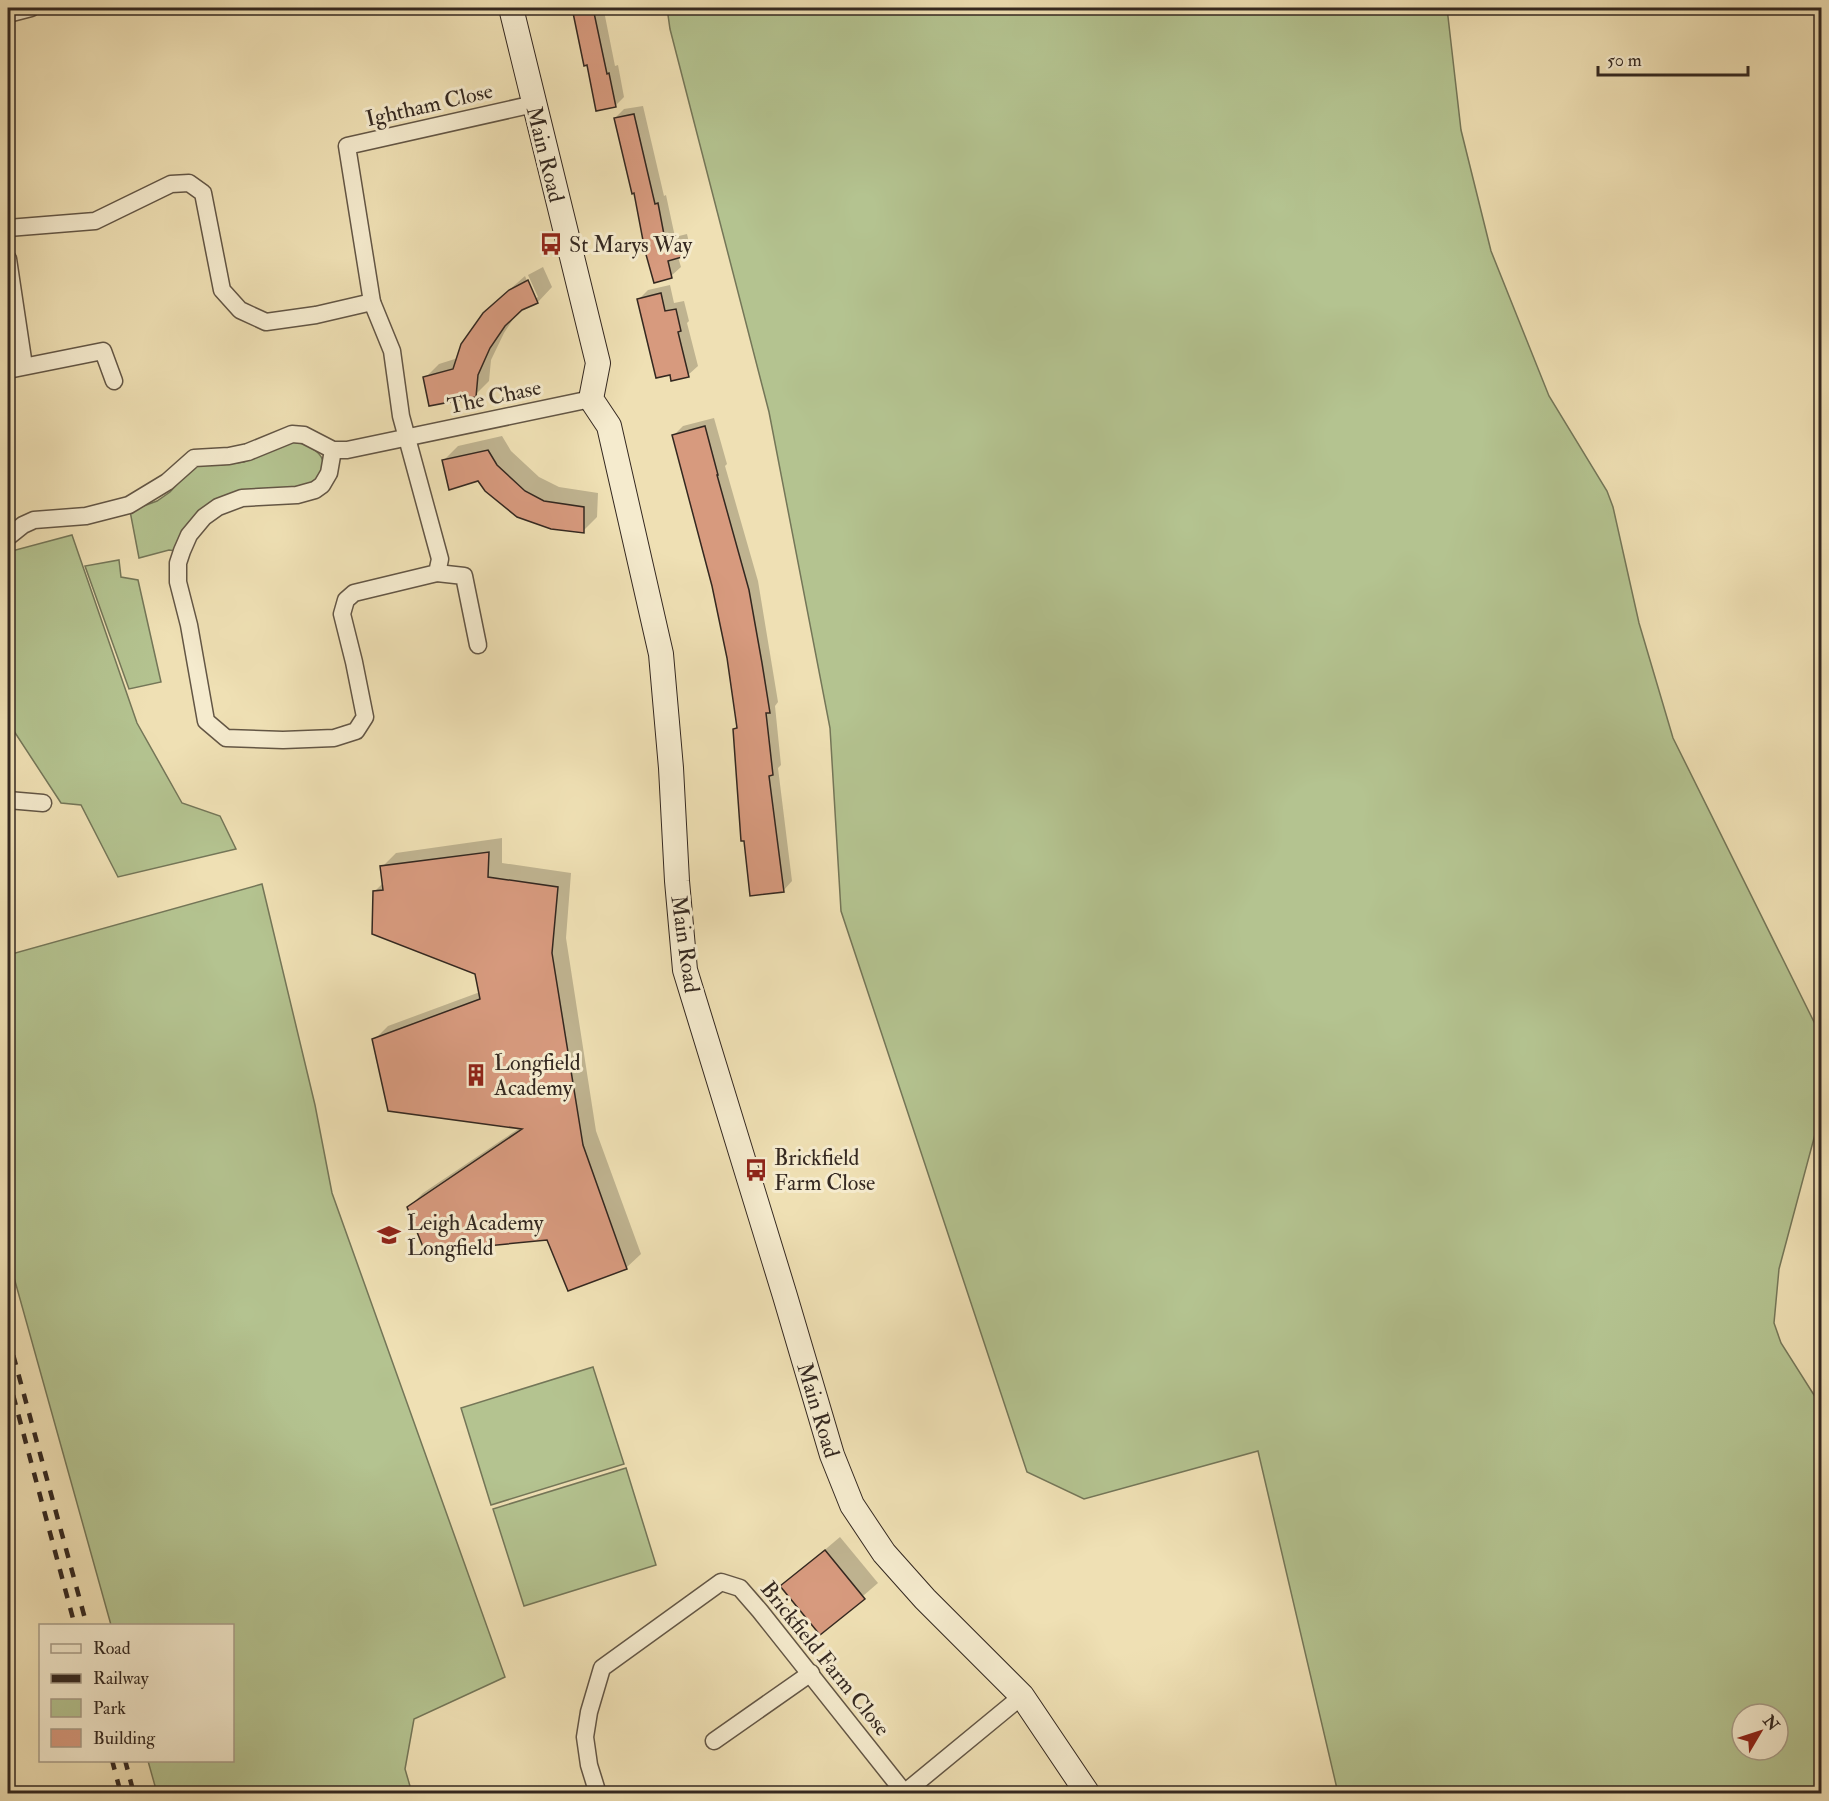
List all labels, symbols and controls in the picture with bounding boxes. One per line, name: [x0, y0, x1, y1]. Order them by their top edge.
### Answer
scale bar: [1598, 39, 1748, 77]
text: 50 m: [1607, 49, 1642, 72]
street label: Ightham Close: [363, 77, 495, 133]
street label: Main Road: [520, 103, 571, 205]
bus stop icon: St Marys Way: [538, 231, 564, 257]
place label: St Marys Way: [569, 231, 693, 259]
street label: The Chase: [445, 373, 544, 421]
street label: Main Road: [664, 894, 706, 995]
place label: Longfield Academy: [493, 1049, 581, 1102]
building icon: Longfield Academy: [463, 1062, 489, 1088]
place label: Brickfield Farm Close: [774, 1144, 875, 1197]
bus stop icon: Brickfield Farm Close: [743, 1157, 769, 1183]
place label: Leigh Academy Longfield: [407, 1209, 544, 1262]
school or university icon: Leigh Academy Longfield: [376, 1222, 402, 1248]
street label: Main Road: [790, 1359, 846, 1461]
street label: Brickfield Farm Close: [754, 1576, 896, 1742]
legend: [39, 1624, 234, 1762]
text: Road: [93, 1637, 131, 1660]
text: Railway: [93, 1667, 150, 1690]
text: Park: [93, 1697, 126, 1720]
north arrow: [1730, 1702, 1790, 1762]
text: N: [1758, 1711, 1784, 1736]
text: Building: [93, 1727, 156, 1750]

